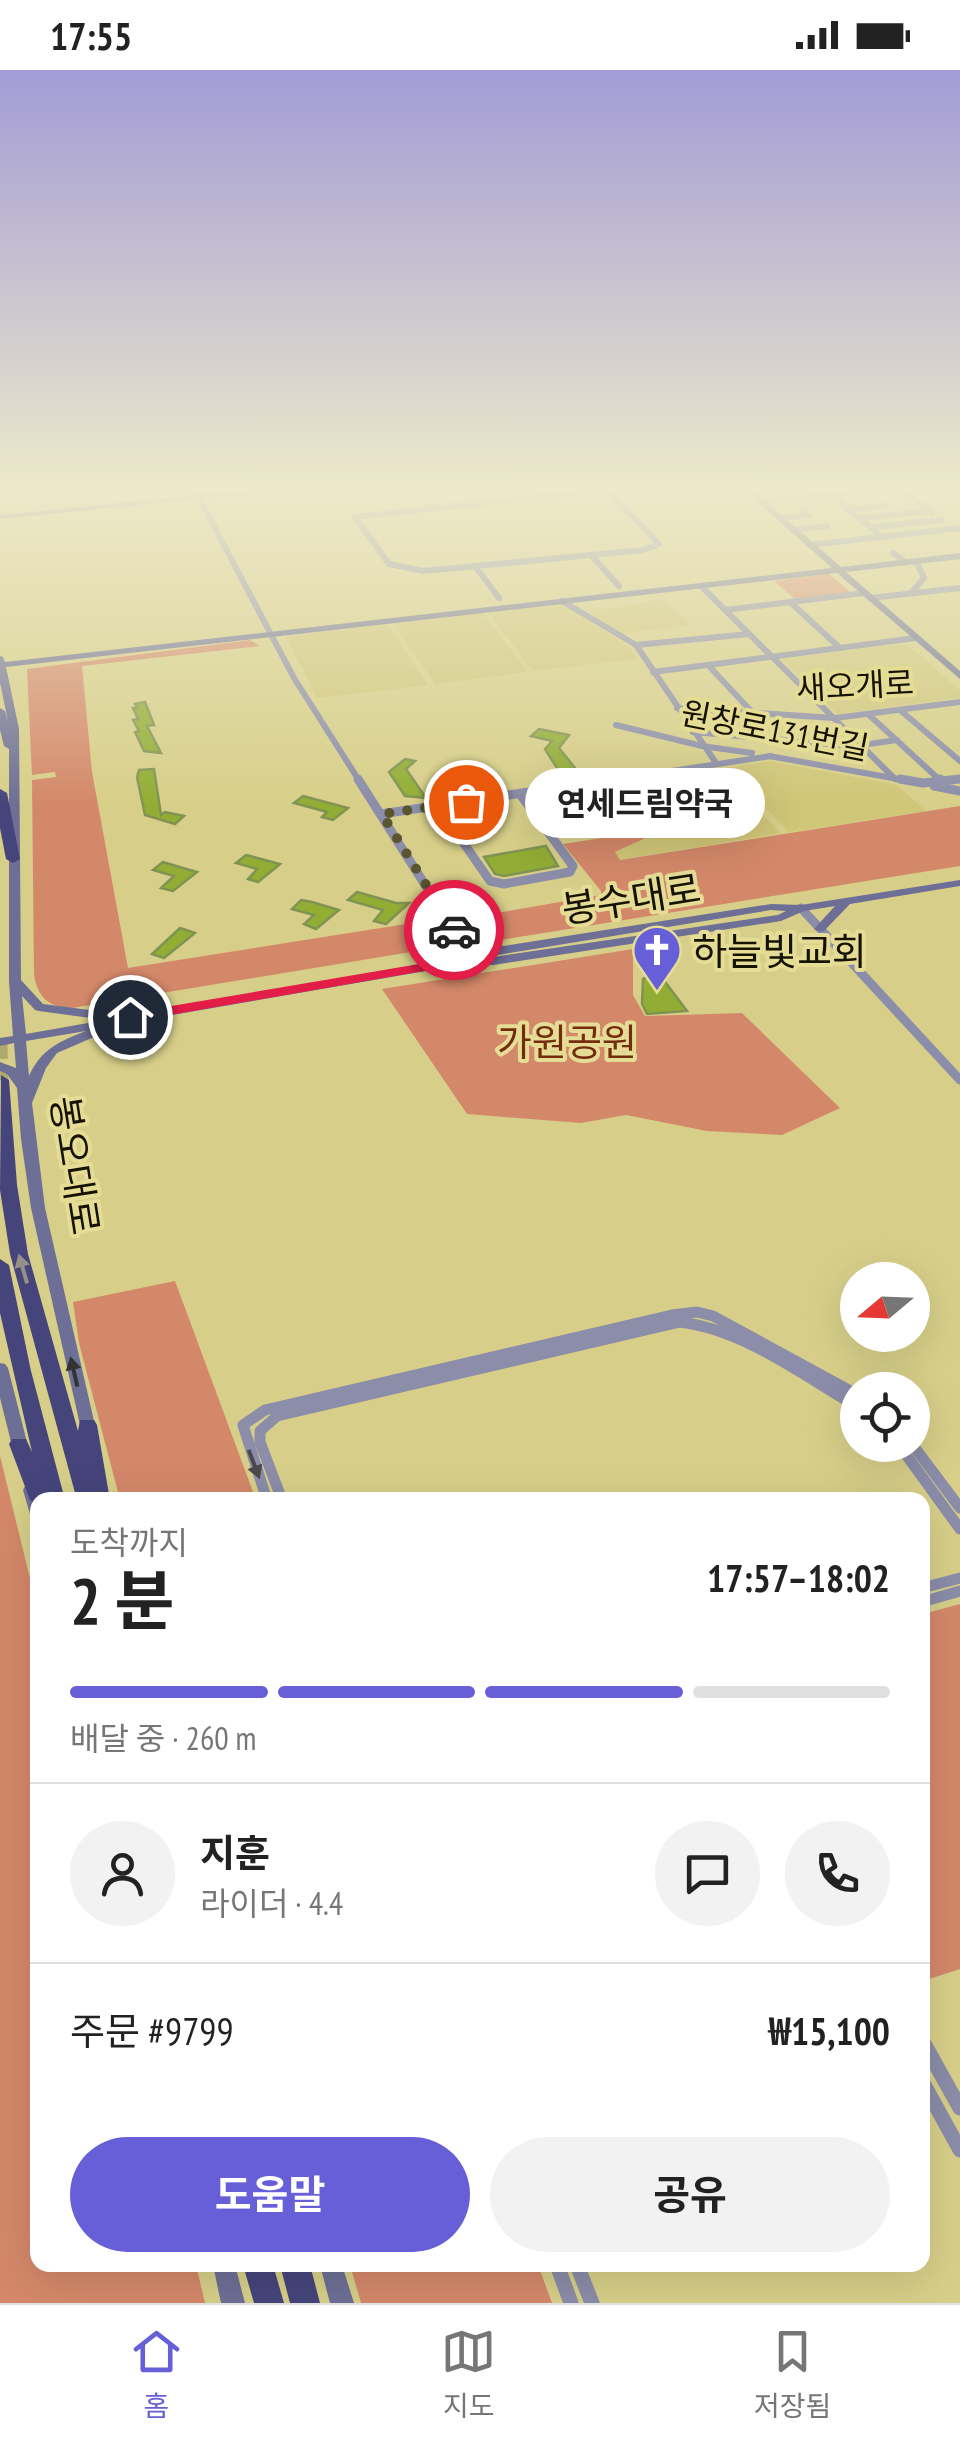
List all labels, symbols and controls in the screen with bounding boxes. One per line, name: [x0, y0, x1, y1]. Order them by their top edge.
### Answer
text: 17:55: [50, 11, 132, 60]
street label: 새오개로: [795, 661, 915, 709]
street label: 원창로131번길: [678, 691, 872, 769]
pin: [424, 760, 509, 845]
callout: 연세드림약국: [526, 767, 766, 837]
icon: bag: [439, 775, 494, 830]
text: 연세드림약국: [557, 782, 733, 824]
street label: 봉수대로: [558, 863, 704, 933]
courier: [404, 880, 504, 980]
icon: car: [427, 903, 482, 958]
church icon: 하늘빛교회: [631, 924, 683, 992]
place label: 하늘빛교회: [692, 926, 867, 975]
pin: [88, 975, 173, 1060]
icon: home: [103, 990, 158, 1045]
park label: 가원공원: [497, 1017, 637, 1066]
street label: 봉오대로: [41, 1092, 111, 1238]
one-way arrow: [15, 1253, 31, 1284]
north arrow: [840, 1262, 930, 1352]
map controls: [840, 1262, 930, 1462]
one-way arrow: [65, 1356, 81, 1387]
button: locate: [840, 1372, 930, 1462]
one-way arrow: [246, 1450, 262, 1480]
text: 도착까지: [70, 1521, 188, 1563]
text: 17:57–18:02: [707, 1553, 890, 1602]
text: 2 분: [70, 1558, 174, 1642]
text: 배달 중 · 260 m: [70, 1717, 256, 1759]
button: person: [70, 1821, 175, 1926]
button: chat: [655, 1821, 760, 1926]
button: phone: [785, 1821, 890, 1926]
text: 지훈: [200, 1828, 270, 1877]
text: 라이더 · 4.4: [200, 1882, 343, 1924]
text: 주문 #9799: [70, 2006, 233, 2055]
text: ₩15,100: [769, 2006, 890, 2055]
button: 도움말: [70, 2137, 470, 2252]
button: 공유: [490, 2137, 890, 2252]
tab: 홈: [129, 2324, 184, 2424]
tab: 지도: [441, 2324, 496, 2424]
tab: 저장됨: [754, 2324, 831, 2424]

